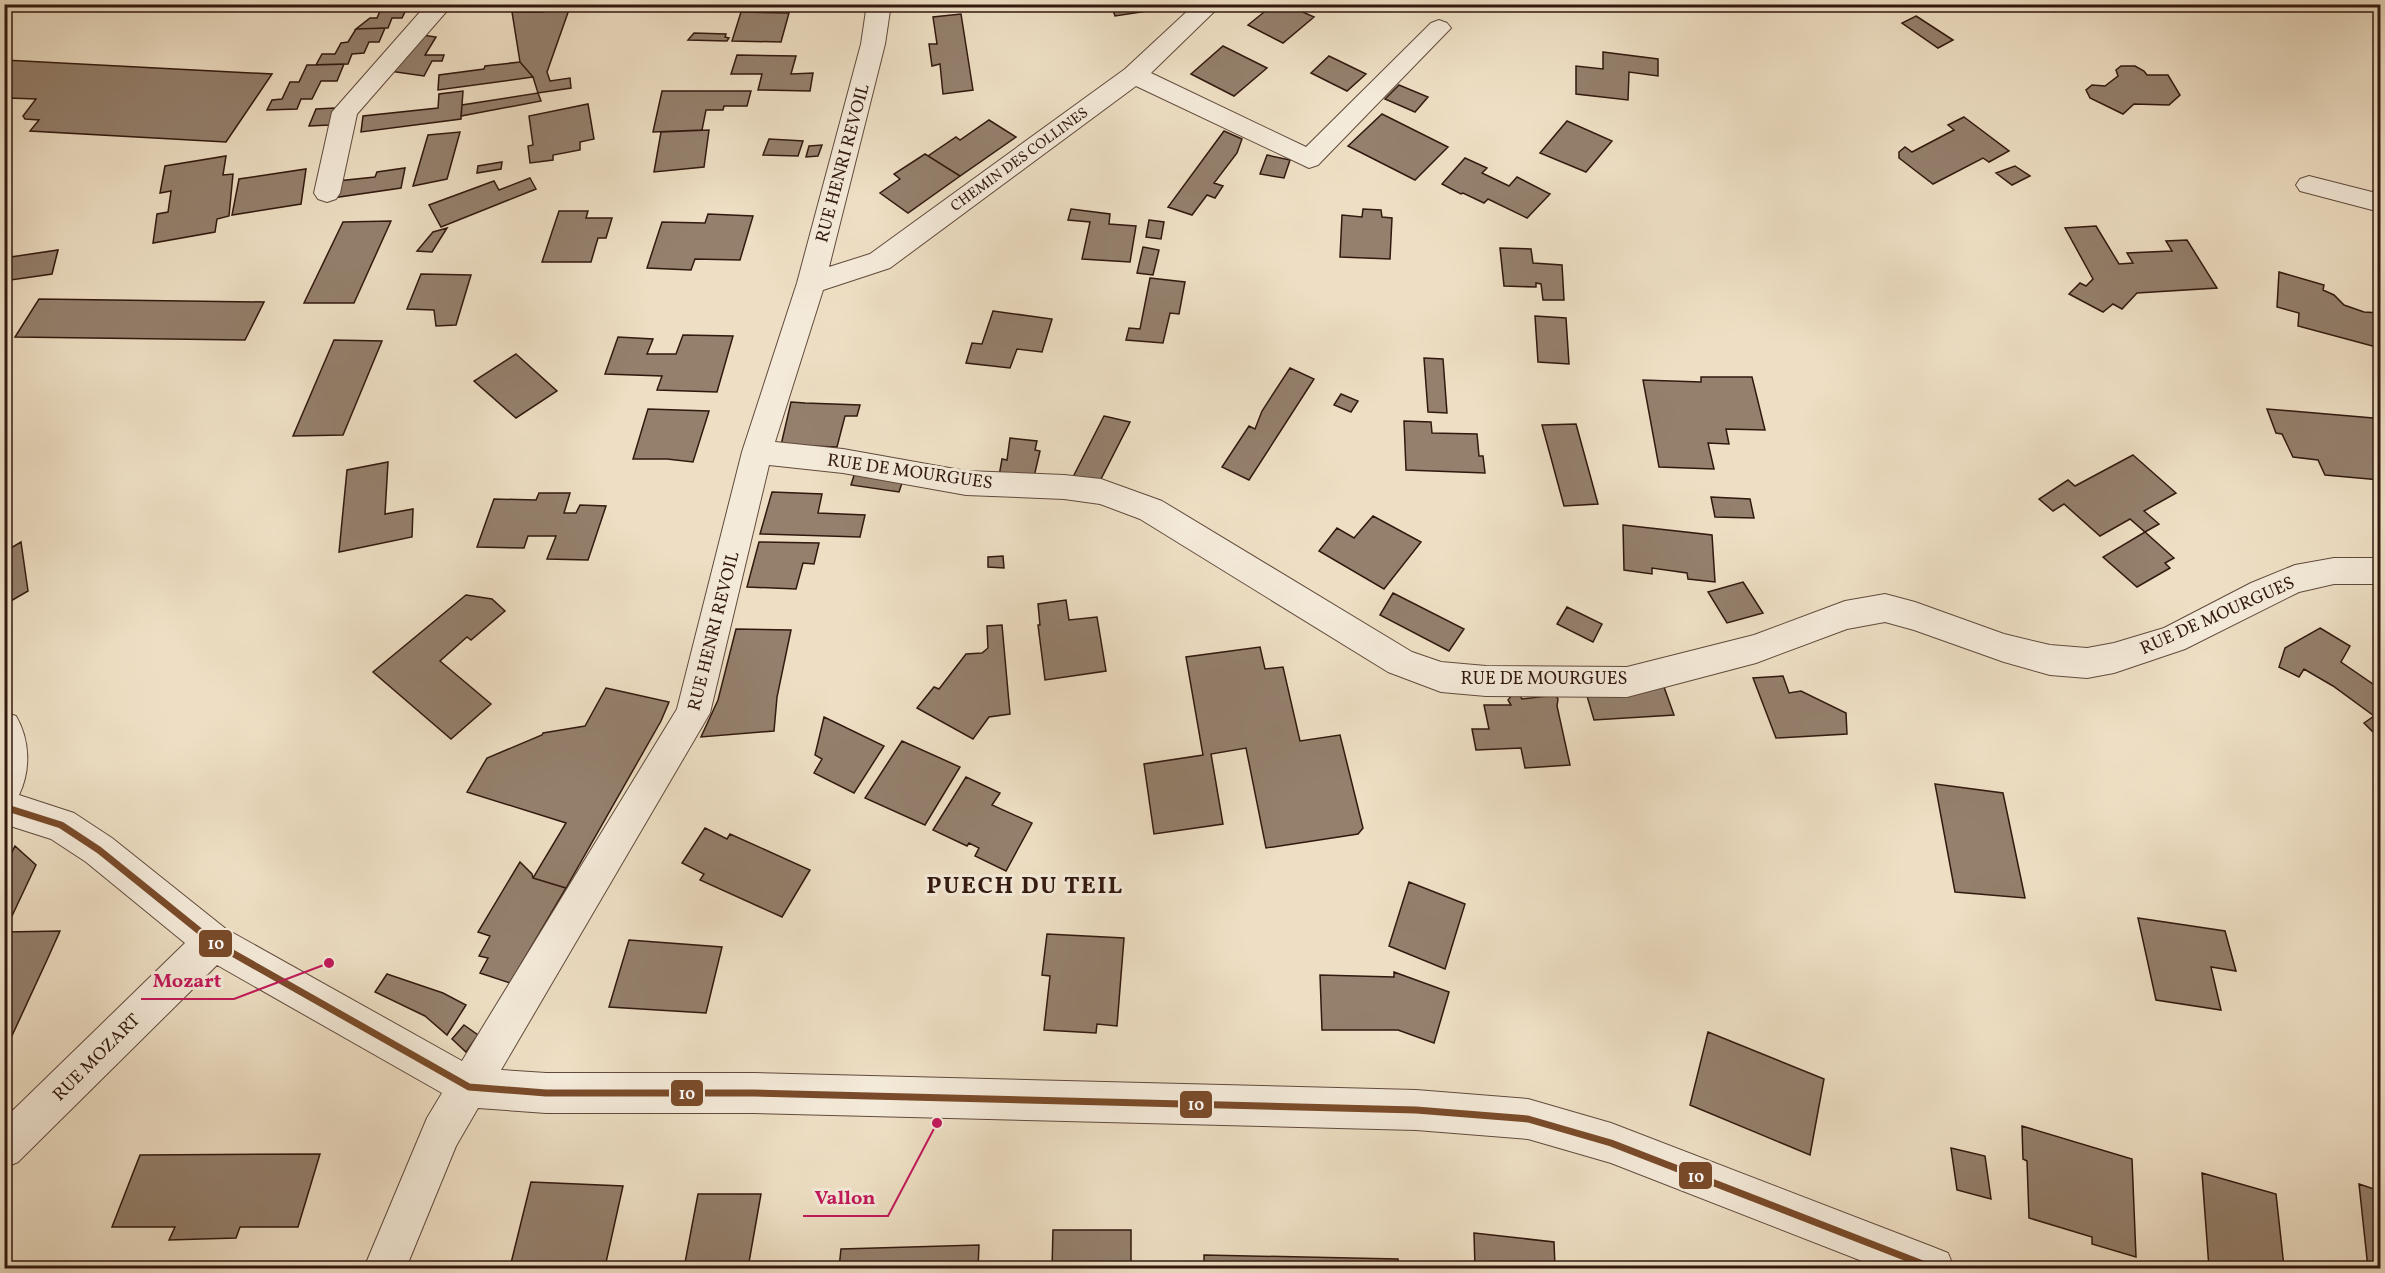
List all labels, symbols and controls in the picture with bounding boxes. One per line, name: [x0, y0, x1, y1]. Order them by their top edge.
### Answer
street label: RUE HENRI REVOIL: [810, 81, 877, 245]
street label: CHEMIN DES COLLINES: [947, 103, 1093, 217]
street label: RUE DE MOURGUES: [825, 448, 994, 496]
street label: RUE HENRI REVOIL: [683, 549, 746, 714]
street label: RUE DE MOURGUES: [2136, 571, 2299, 662]
street label: RUE DE MOURGUES: [1461, 667, 1627, 692]
district label: PUECH DU TEIL: [926, 870, 1124, 904]
line badge: 10: [198, 929, 233, 958]
text: 10: [208, 934, 224, 956]
callout: Mozart: [141, 961, 234, 999]
text: Mozart: [153, 968, 222, 996]
street label: RUE MOZART: [48, 1008, 147, 1107]
line badge: 10: [670, 1079, 704, 1107]
text: 10: [679, 1084, 695, 1106]
line badge: 10: [1179, 1090, 1213, 1119]
text: 10: [1188, 1095, 1204, 1117]
line badge: 10: [1678, 1161, 1713, 1190]
text: 10: [1688, 1167, 1704, 1189]
callout: Vallon: [803, 1178, 888, 1216]
text: Vallon: [814, 1185, 876, 1213]

